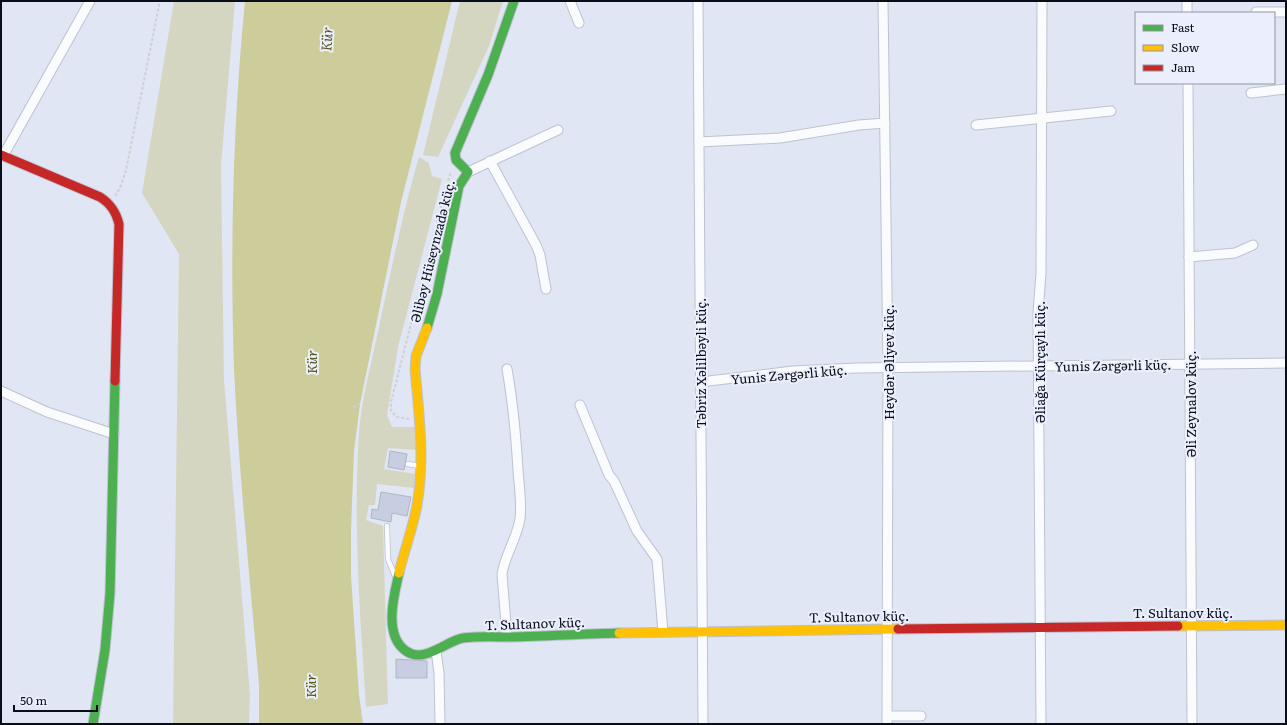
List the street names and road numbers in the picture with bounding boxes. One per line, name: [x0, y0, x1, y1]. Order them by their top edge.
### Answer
street label: Əlibəy Hüseynzadə küç.: [405, 178, 459, 324]
street label: Təbriz Xəlilbəyli küç.: [691, 298, 710, 428]
street label: Əliağa Kürçaylı küç.: [1030, 301, 1049, 423]
street label: Heydər Əliyev küç.: [879, 304, 898, 420]
street label: Əli Zeynalov küç.: [1181, 350, 1200, 458]
street label: Yunis Zərgərli küç.: [1054, 354, 1172, 376]
street label: Yunis Zərgərli küç.: [730, 359, 848, 389]
street label: T. Sultanov küç.: [1133, 603, 1233, 622]
street label: T. Sultanov küç.: [809, 606, 909, 626]
street label: T. Sultanov küç.: [484, 612, 586, 634]

